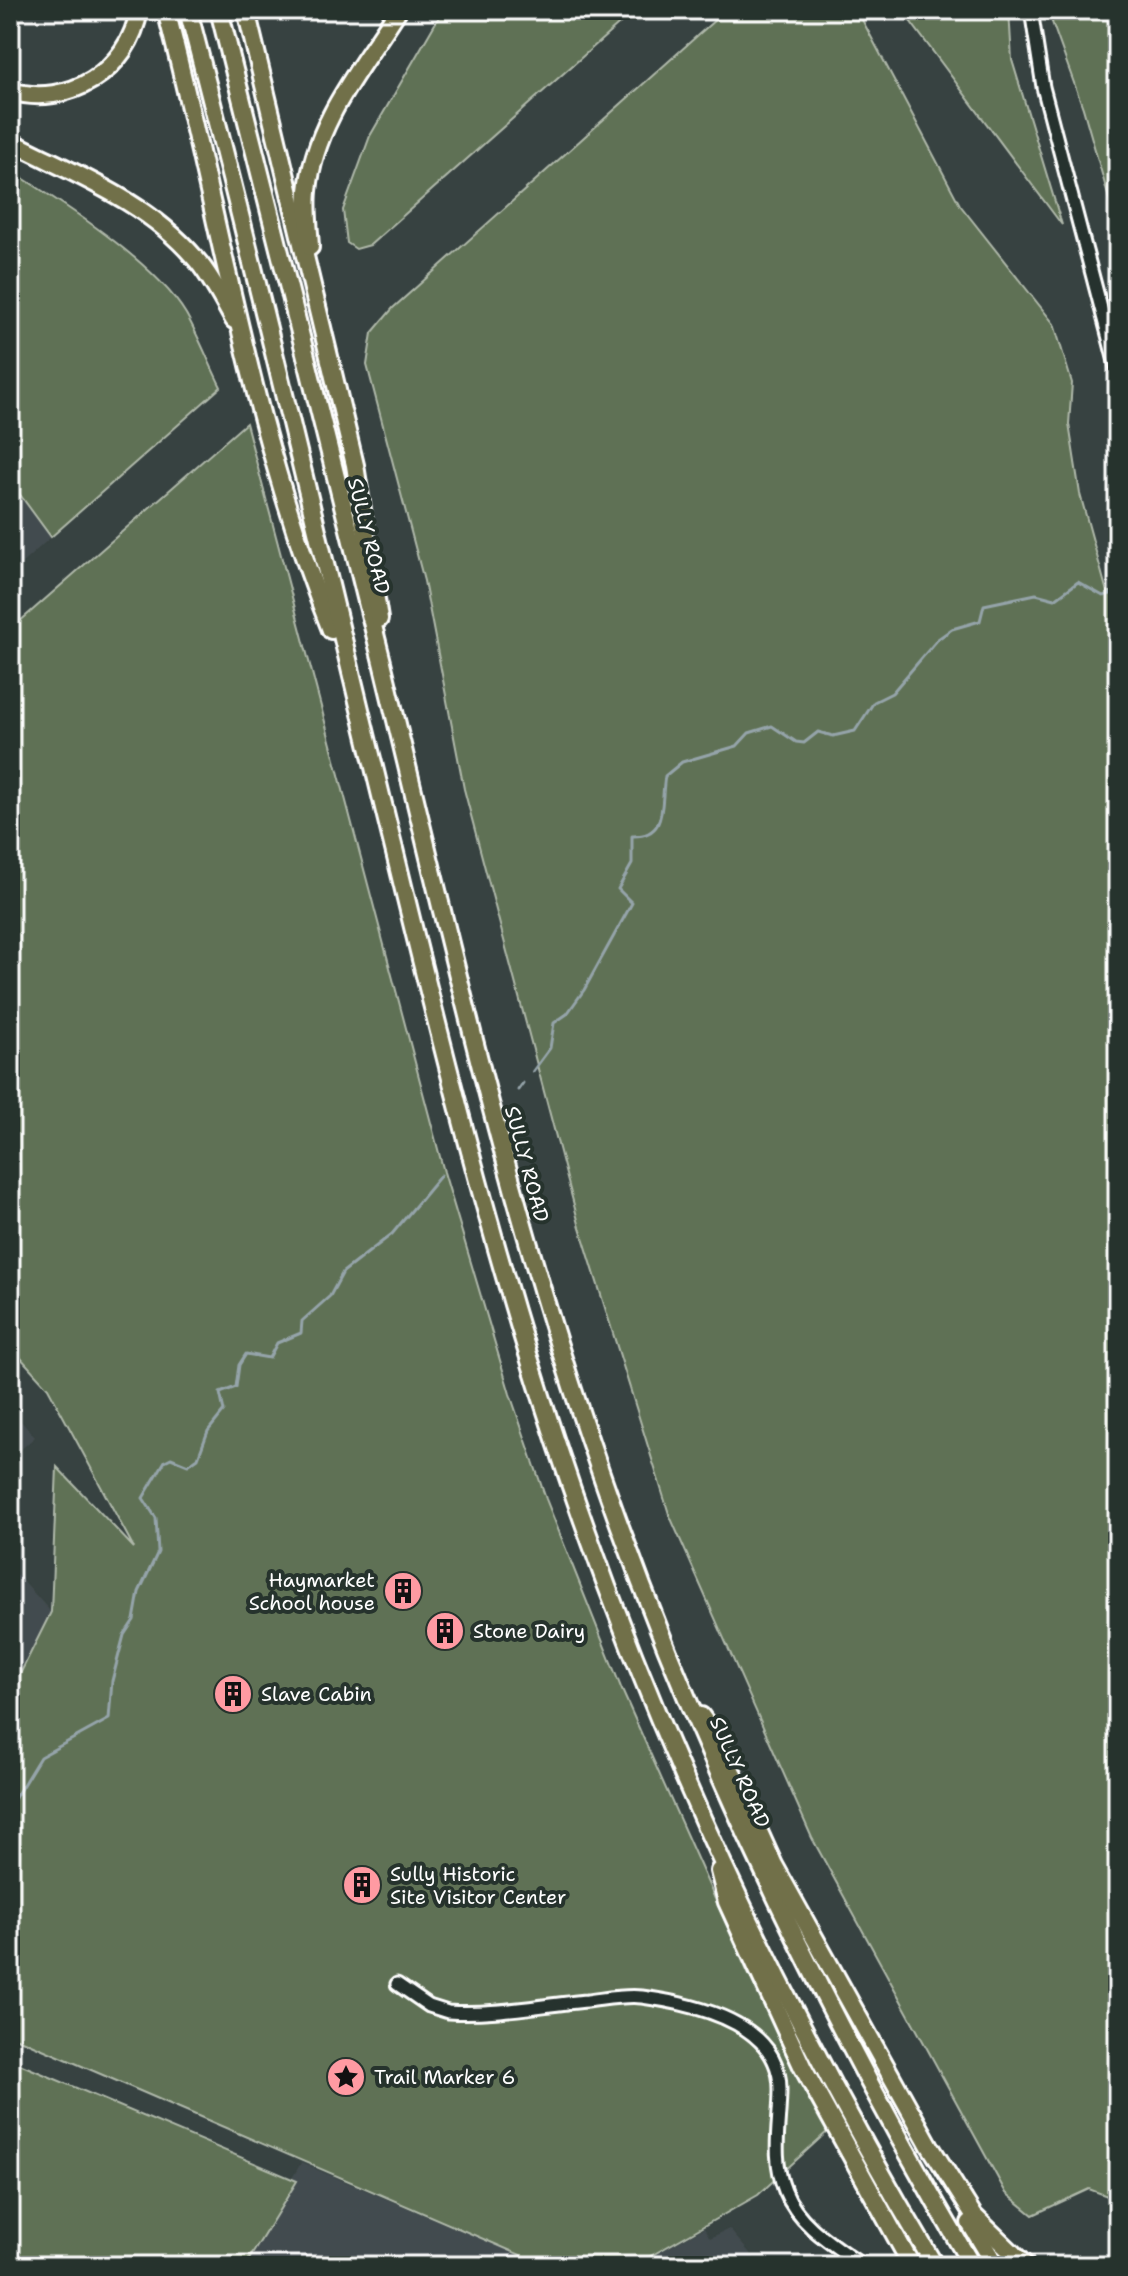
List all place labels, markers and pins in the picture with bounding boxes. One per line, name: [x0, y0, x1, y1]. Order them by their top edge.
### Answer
place label: Haymarket School house: [249, 1567, 375, 1616]
building icon: Haymarket School house: [382, 1570, 424, 1612]
building icon: Stone Dairy: [424, 1610, 466, 1652]
place label: Stone Dairy: [473, 1618, 585, 1644]
building icon: Slave Cabin: [212, 1673, 254, 1715]
place label: Slave Cabin: [261, 1681, 372, 1707]
place label: Sully Historic Site Visitor Center: [390, 1861, 566, 1910]
building icon: Sully Historic Site Visitor Center: [341, 1864, 383, 1906]
place icon: Trail Marker 6: [325, 2056, 367, 2098]
place label: Trail Marker 6: [374, 2064, 515, 2090]

